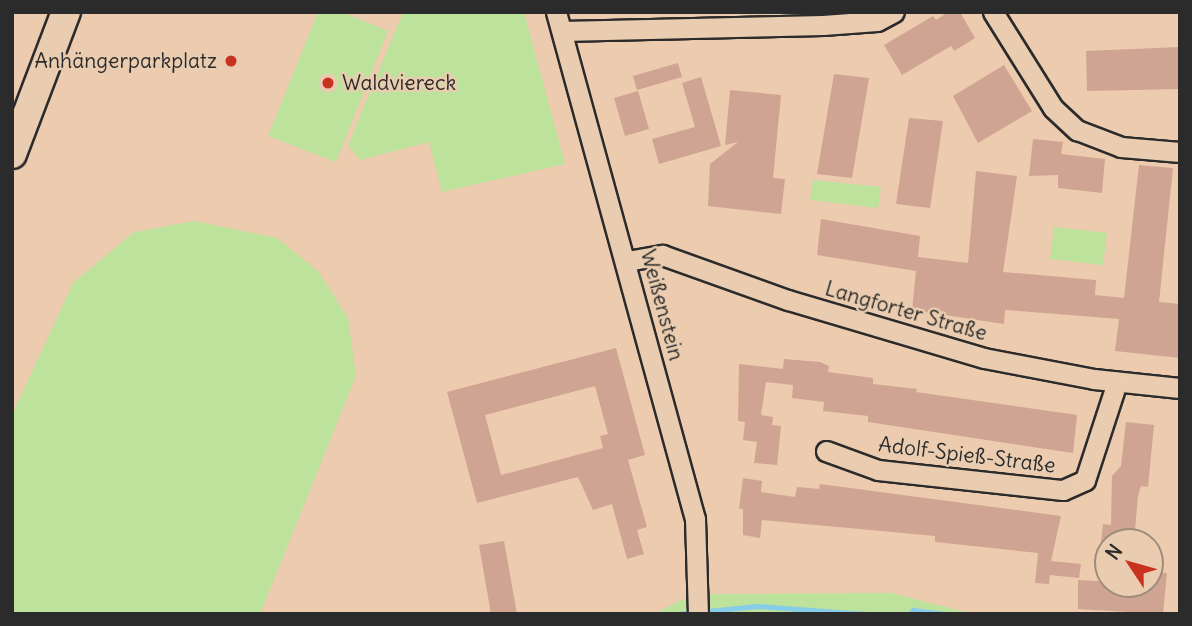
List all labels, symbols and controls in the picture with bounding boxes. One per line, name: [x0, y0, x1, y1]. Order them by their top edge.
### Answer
place label: Anhängerparkplatz: [34, 48, 217, 74]
marker: Anhängerparkplatz: [223, 53, 239, 69]
place label: Waldviereck: [342, 70, 456, 96]
marker: Waldviereck: [320, 75, 336, 91]
street label: Weißenstein: [635, 247, 689, 363]
street label: Langforter Straße: [822, 276, 990, 346]
street label: Adolf-Spieß-Straße: [877, 432, 1057, 478]
north arrow: [1094, 528, 1164, 598]
text: N: [1100, 539, 1127, 564]

